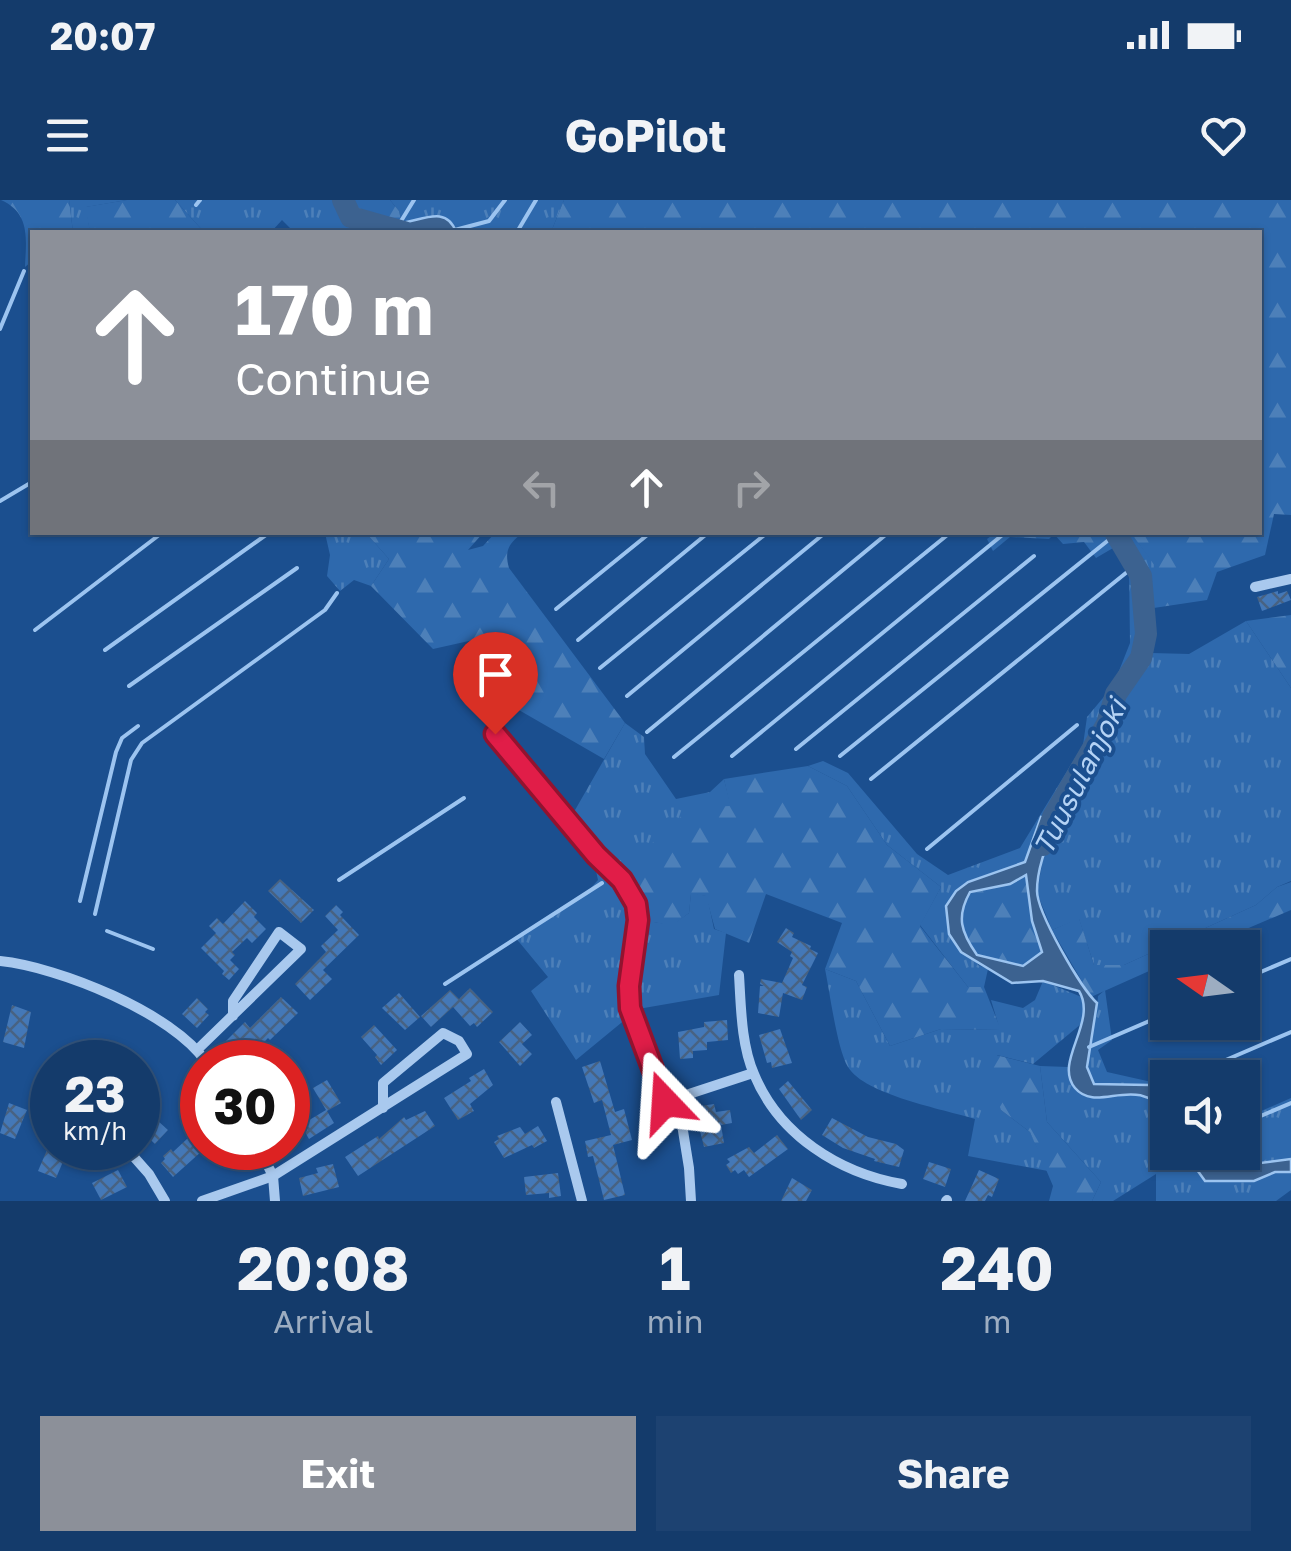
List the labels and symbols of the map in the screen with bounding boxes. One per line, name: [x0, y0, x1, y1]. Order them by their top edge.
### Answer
pin: [453, 632, 538, 735]
water label: Tuusulanjoki: [1026, 690, 1134, 860]
north arrow: [1150, 930, 1260, 1040]
speed limit sign: 30: [180, 1040, 310, 1170]
position arrow: [613, 1050, 717, 1154]

